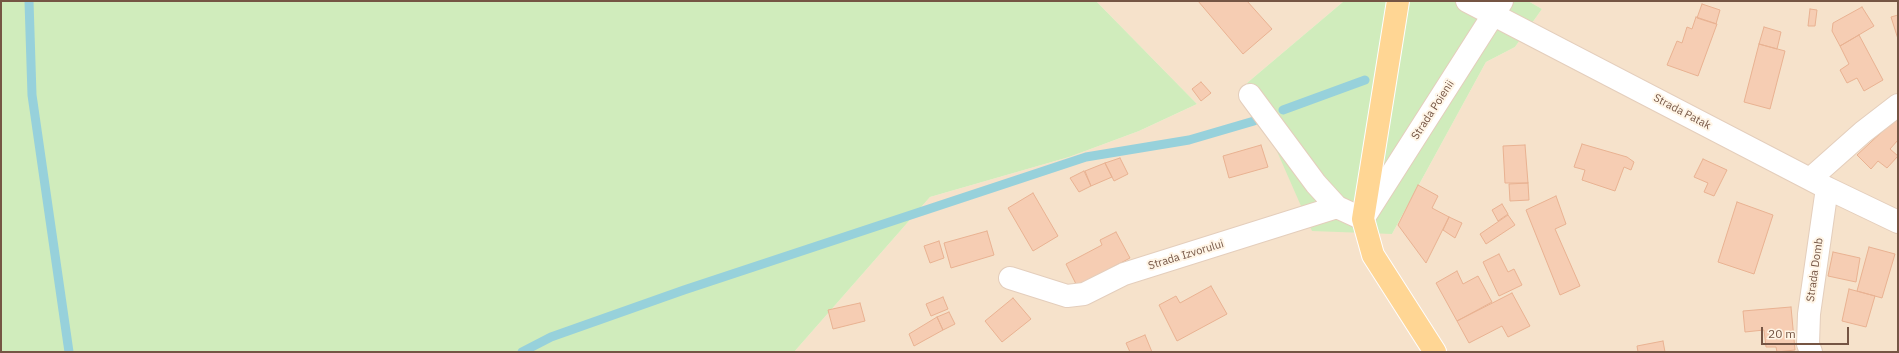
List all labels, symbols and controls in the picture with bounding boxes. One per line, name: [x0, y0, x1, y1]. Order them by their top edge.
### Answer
street label: Strada Poienii: [1409, 78, 1457, 142]
street label: Strada Patak: [1651, 91, 1713, 133]
street label: Strada Izvorului: [1147, 237, 1225, 273]
street label: Strada Domb: [1804, 237, 1826, 303]
scale bar: [1763, 319, 1851, 345]
text: 20 m: [1768, 326, 1796, 341]

